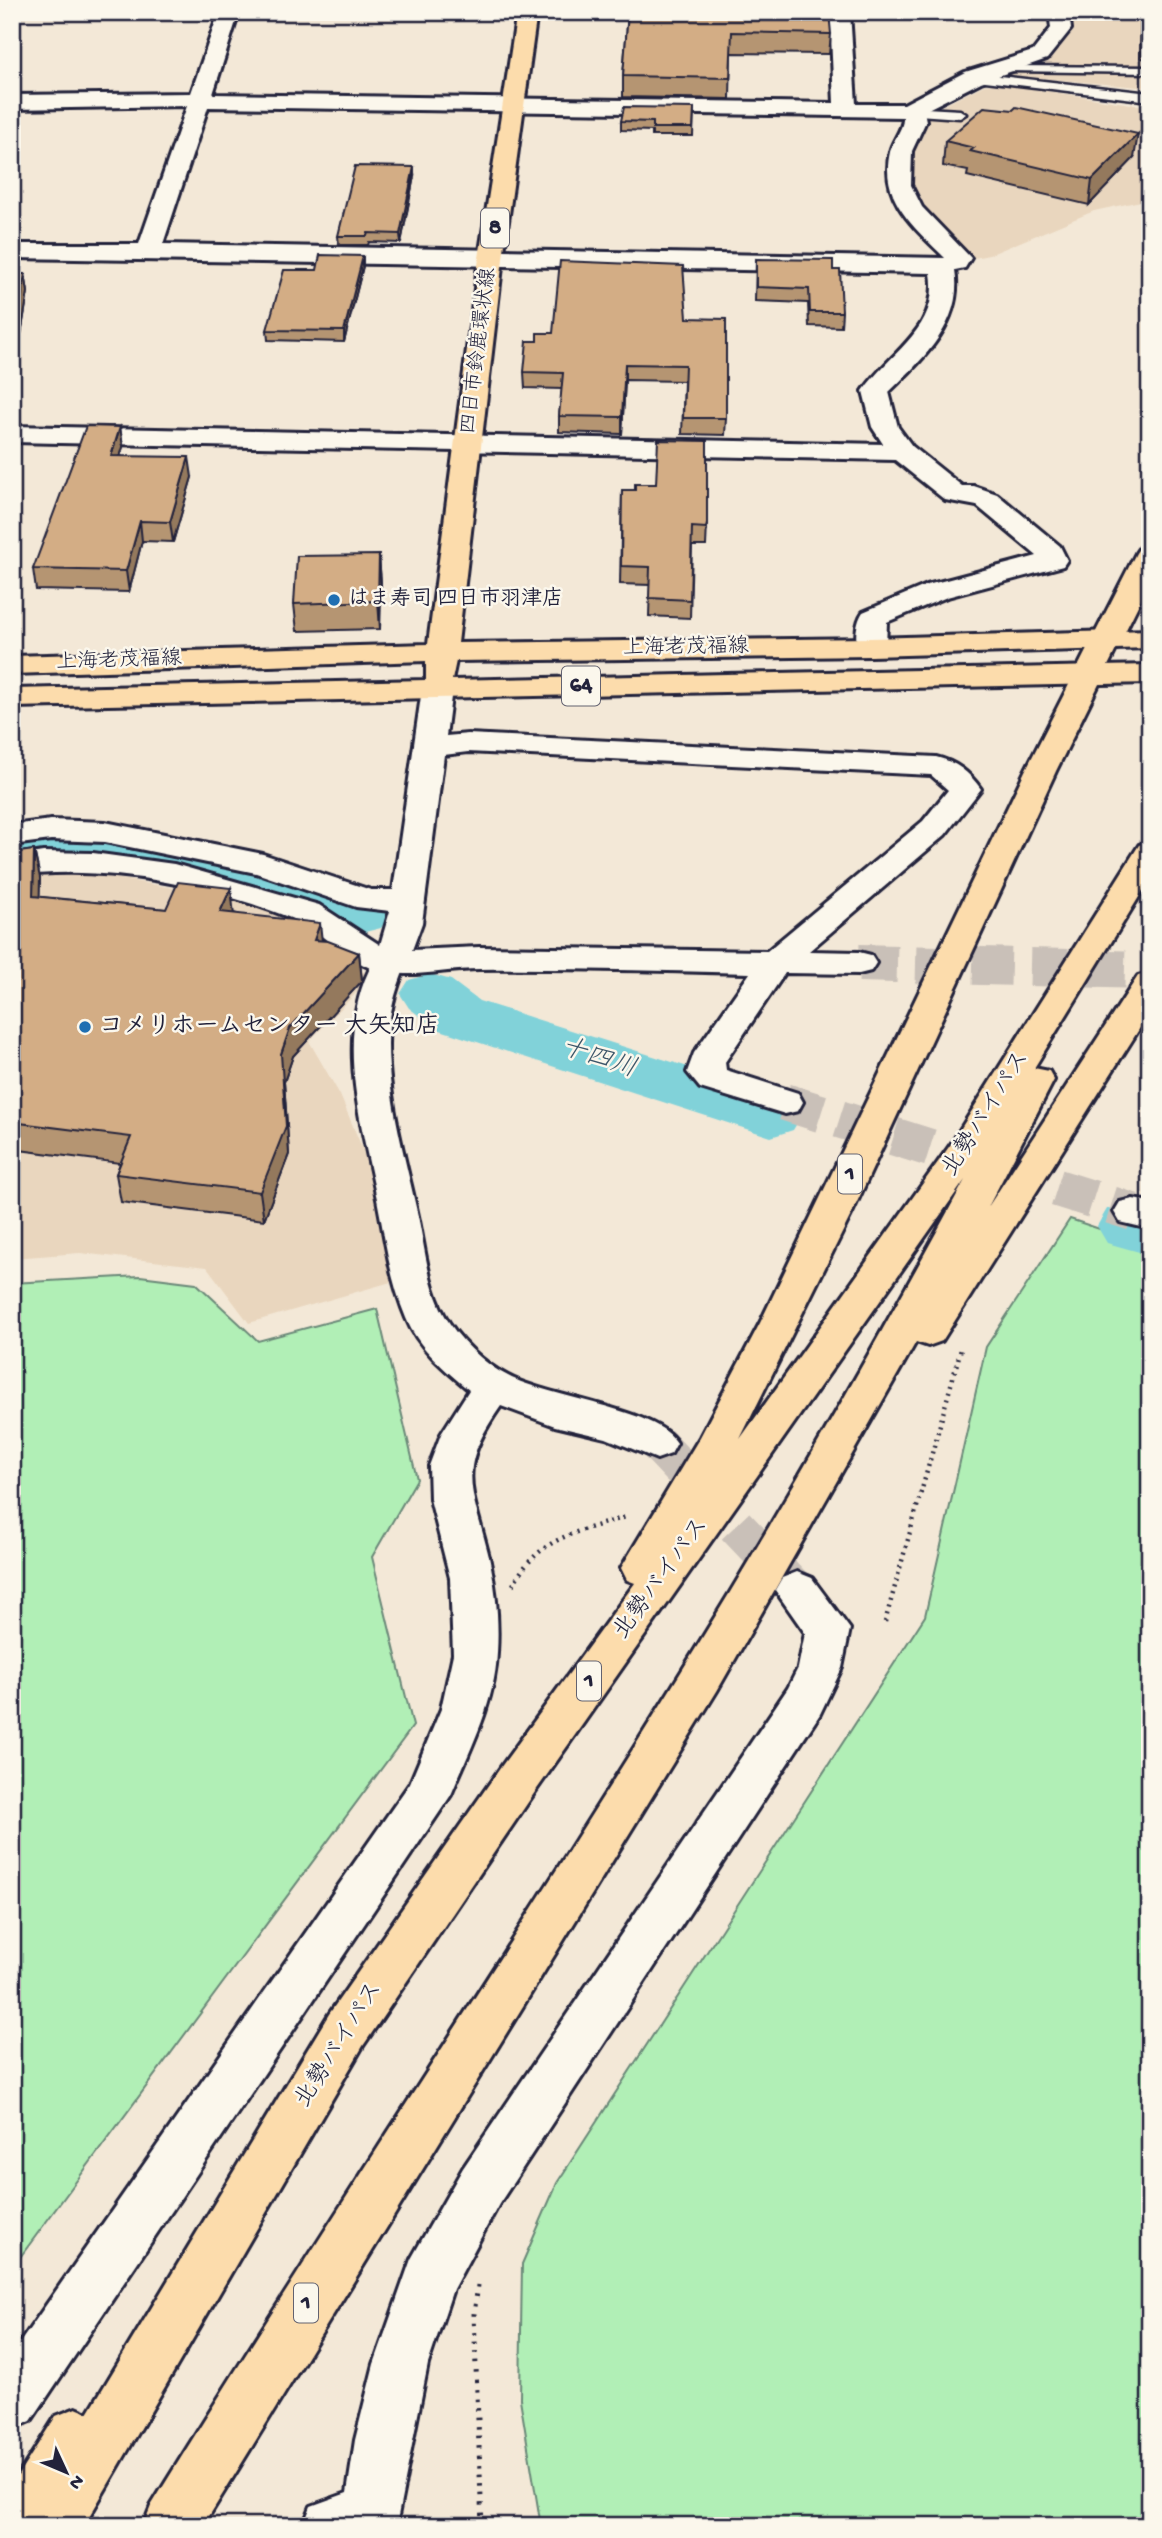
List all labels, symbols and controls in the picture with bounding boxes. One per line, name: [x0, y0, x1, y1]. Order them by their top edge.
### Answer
road number: 8: [481, 208, 509, 247]
street label: 四日市鈴鹿環状線: [456, 266, 503, 436]
place label: はま寿司 四日市羽津店: [348, 586, 563, 613]
marker: はま寿司 四日市羽津店: [326, 592, 342, 608]
street label: 上海老茂福線: [623, 634, 749, 663]
street label: 上海老茂福線: [56, 646, 182, 677]
road number: 64: [562, 666, 600, 706]
place label: コメリホームセンター 大矢知店: [99, 1012, 440, 1042]
marker: コメリホームセンター 大矢知店: [77, 1019, 93, 1035]
water label: 十四川: [556, 1032, 640, 1087]
street label: 北勢バイパス: [936, 1045, 1037, 1183]
road number: 1: [838, 1154, 862, 1194]
street label: 北勢バイパス: [607, 1512, 716, 1646]
road number: 1: [577, 1662, 601, 1700]
street label: 北勢バイパス: [289, 1976, 390, 2114]
road number: 1: [294, 2284, 318, 2322]
north arrow: [32, 2436, 102, 2506]
text: N: [63, 2469, 88, 2494]

